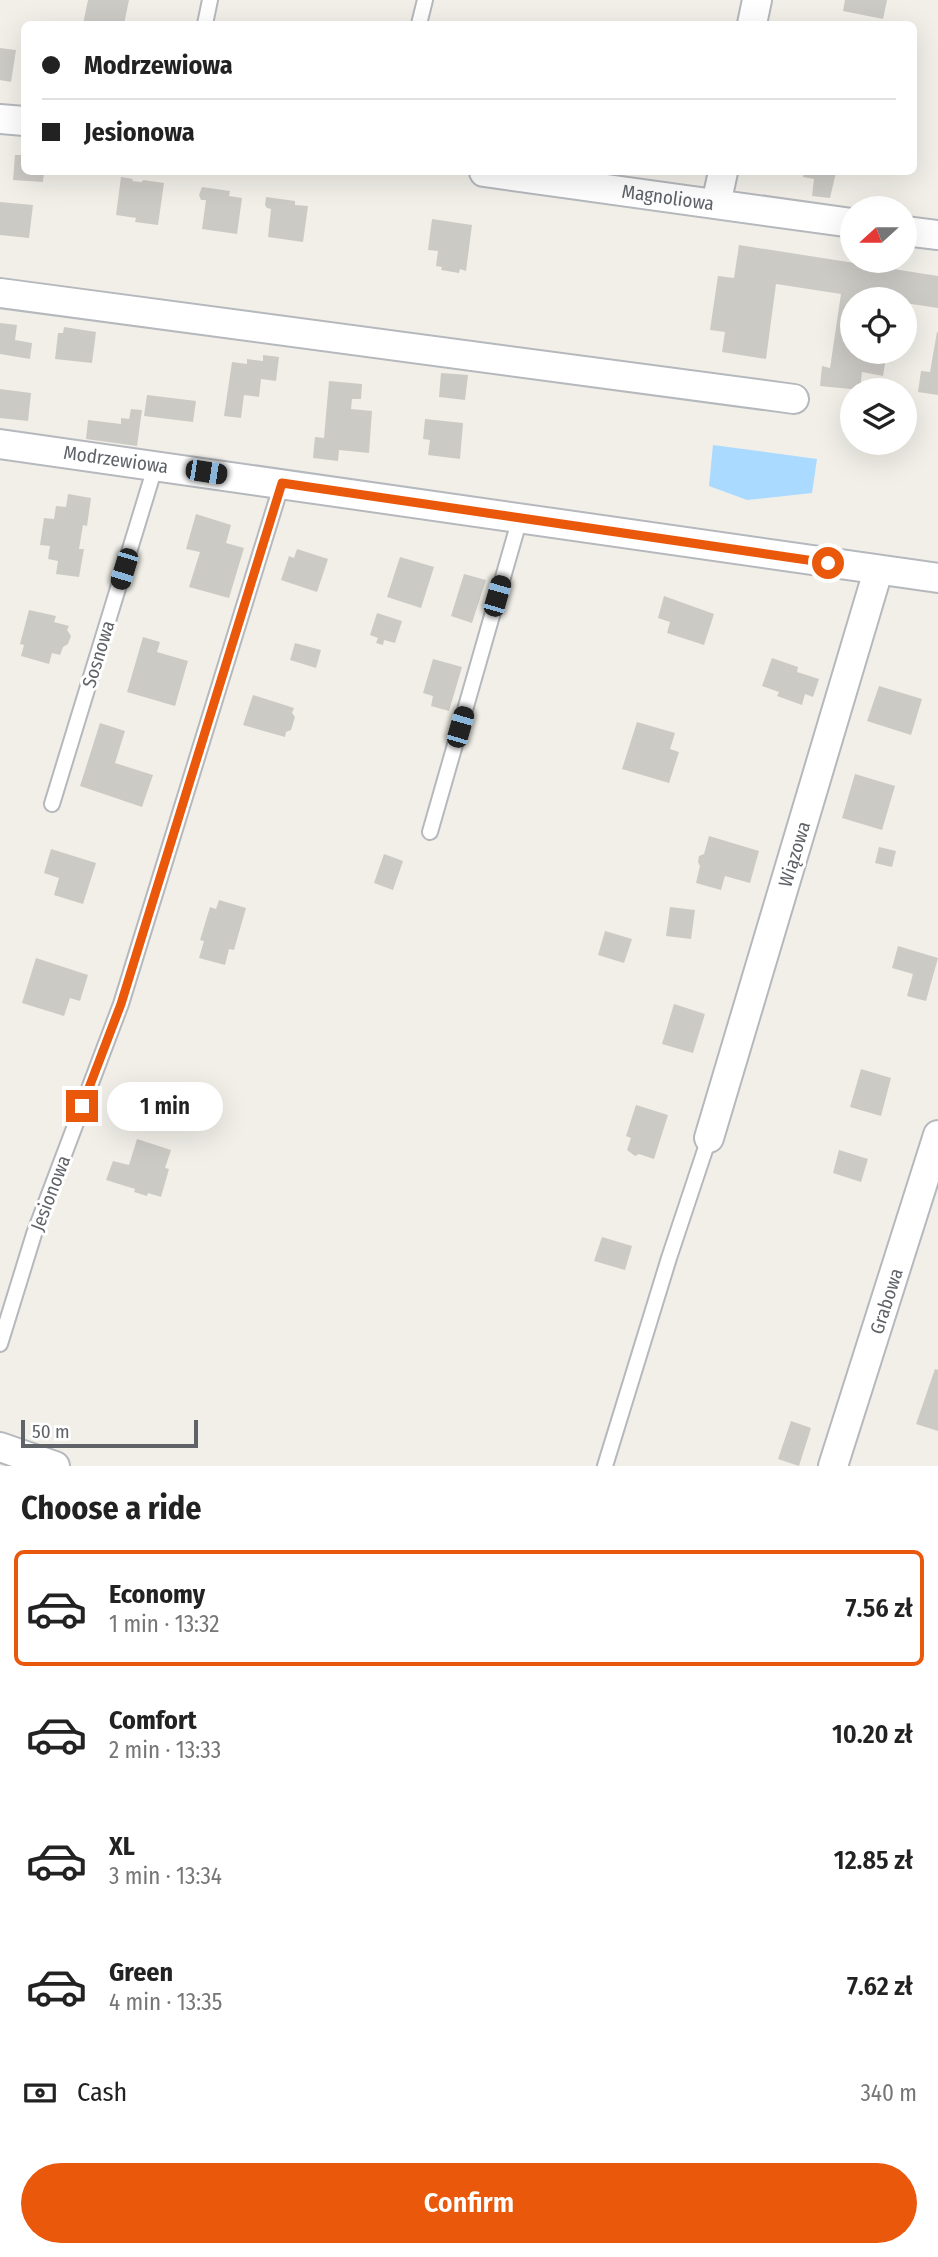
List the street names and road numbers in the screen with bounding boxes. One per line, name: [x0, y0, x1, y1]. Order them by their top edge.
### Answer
street label: Magnoliowa: [620, 180, 716, 215]
street label: Modrzewiowa: [62, 441, 170, 478]
street label: Sosnowa: [77, 618, 120, 691]
street label: Wiązowa: [774, 819, 815, 890]
street label: Jesionowa: [26, 1152, 75, 1234]
street label: Grabowa: [865, 1265, 908, 1337]

